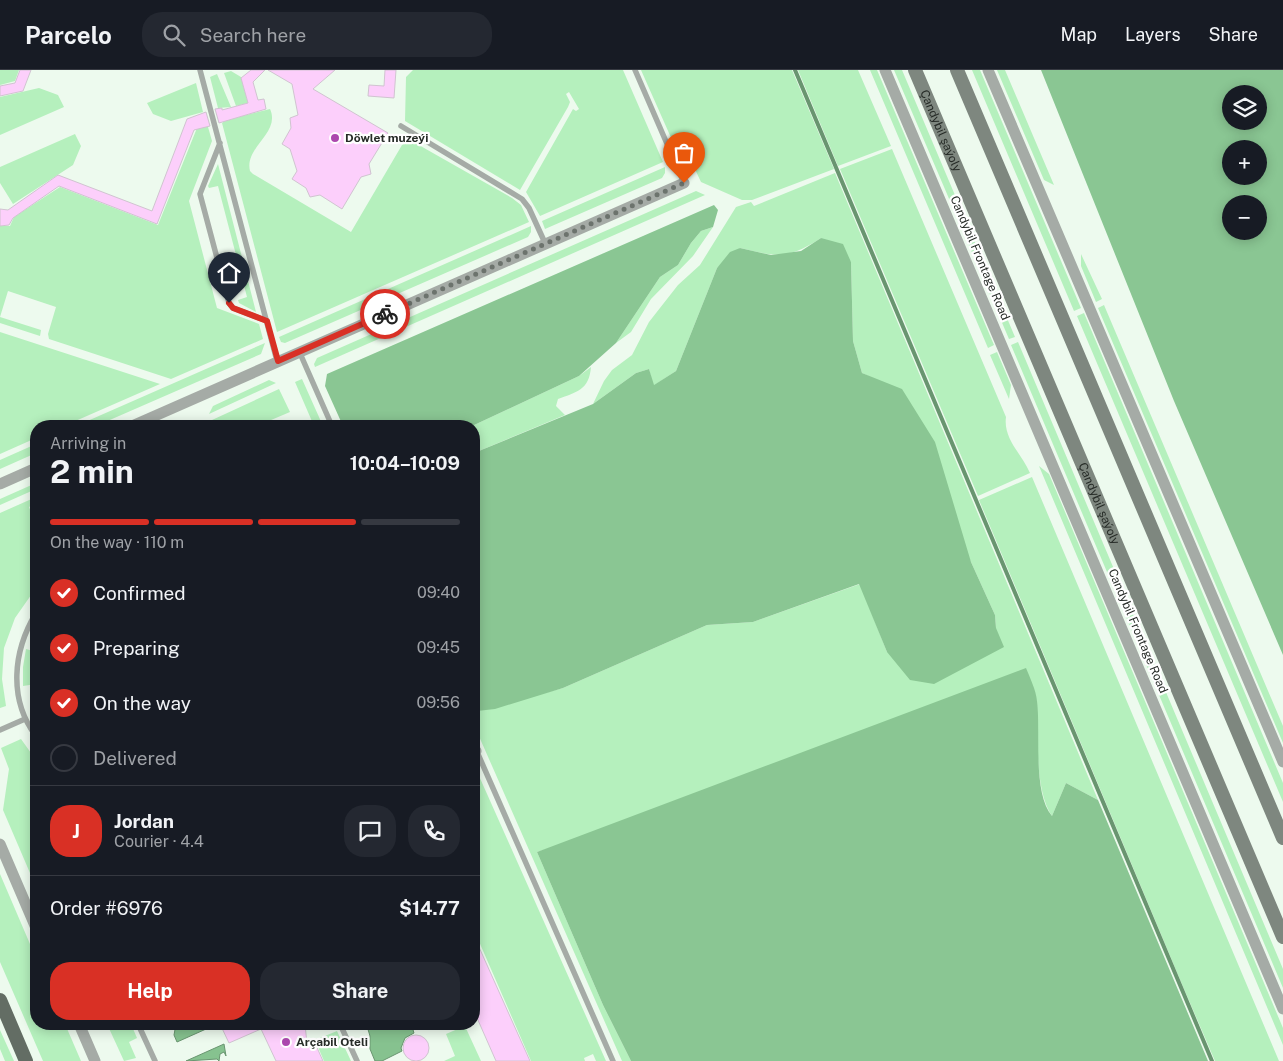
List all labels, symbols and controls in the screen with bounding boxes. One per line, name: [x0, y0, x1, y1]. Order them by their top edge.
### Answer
search box: [142, 12, 492, 57]
text: Parcelo: [25, 21, 112, 49]
icon: search: [160, 21, 188, 49]
text: Search here: [200, 24, 306, 46]
text: Map: [1061, 24, 1097, 45]
text: Layers: [1125, 24, 1181, 45]
text: Share: [1209, 24, 1258, 45]
map controls: [1222, 85, 1267, 240]
button: layers: [1222, 85, 1267, 130]
street label: Çandybil şaýoly: [917, 88, 965, 174]
place label: Döwlet muzeýi: [345, 131, 428, 145]
marker: Döwlet muzeýi: [329, 132, 341, 144]
pin: [663, 132, 705, 183]
icon: bag: [670, 139, 698, 167]
button: +: [1222, 140, 1267, 185]
street label: Candybil Frontage Road: [947, 194, 1013, 322]
button: −: [1222, 195, 1267, 240]
pin: [208, 252, 250, 303]
icon: home: [215, 259, 243, 287]
courier: [360, 289, 410, 339]
icon: bike: [371, 300, 399, 328]
text: Arriving in: [50, 434, 126, 453]
text: 10:04–10:09: [350, 452, 460, 474]
text: 2 min: [50, 453, 134, 490]
street label: Çandybil şaýoly: [1075, 460, 1123, 547]
text: On the way · 110 m: [50, 533, 184, 552]
street label: Candybil Frontage Road: [1105, 567, 1171, 695]
icon: check: [50, 579, 78, 607]
text: Confirmed: [93, 582, 186, 604]
text: 09:40: [417, 583, 460, 602]
icon: check: [50, 634, 78, 662]
text: Preparing: [93, 637, 180, 659]
text: 09:45: [417, 638, 460, 657]
icon: check: [50, 689, 78, 717]
text: On the way: [93, 692, 191, 714]
text: 09:56: [417, 693, 460, 712]
text: Delivered: [93, 747, 177, 769]
button: chat: [344, 805, 396, 857]
button: phone: [408, 805, 460, 857]
text: Jordan: [114, 810, 174, 832]
text: J: [72, 820, 80, 842]
text: Courier · 4.4: [114, 832, 204, 851]
text: Order #6976: [50, 897, 163, 919]
text: $14.77: [399, 897, 460, 919]
button: Help: [50, 962, 250, 1020]
button: Share: [260, 962, 460, 1020]
place label: Arçabil Oteli: [296, 1035, 368, 1049]
marker: Arçabil Oteli: [280, 1036, 292, 1048]

